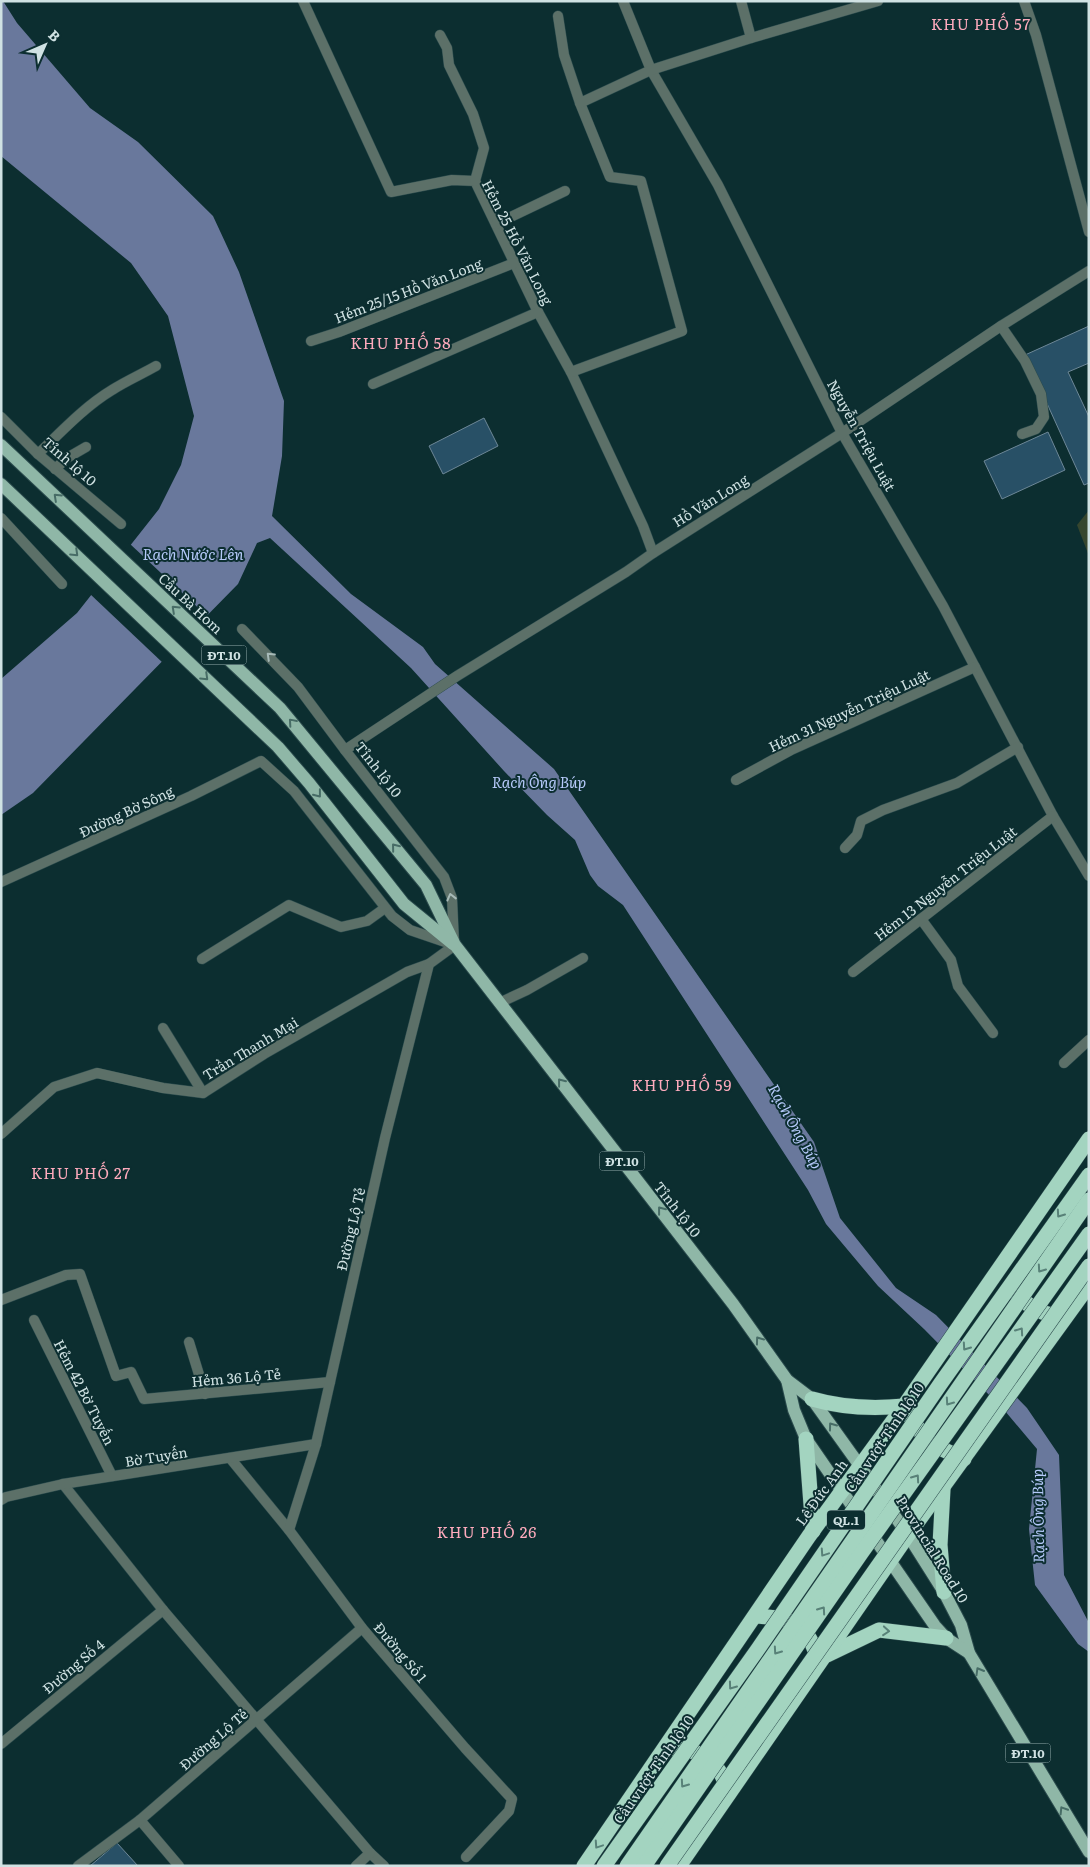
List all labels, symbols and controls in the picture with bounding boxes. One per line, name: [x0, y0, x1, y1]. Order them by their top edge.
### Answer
district label: KHU PHỐ 57: [931, 12, 1031, 35]
north arrow: [20, 20, 70, 70]
text: B: [44, 25, 66, 46]
street label: Hẻm 25 Hồ Văn Long: [478, 176, 558, 308]
street label: Hẻm 25/15 Hồ Văn Long: [331, 253, 485, 327]
district label: KHU PHỐ 58: [351, 331, 451, 354]
street label: Nguyễn Triệu Luật: [823, 376, 901, 495]
street label: Tỉnh lộ 10: [39, 432, 101, 490]
street label: Hồ Văn Long: [668, 469, 752, 531]
one-way arrow: [53, 494, 62, 503]
water label: Rạch Nước Lên: [143, 542, 243, 565]
one-way arrow: [69, 547, 78, 556]
street label: Cầu Bà Hom: [154, 568, 228, 638]
one-way arrow: [172, 606, 181, 615]
road number: ĐT.10: [202, 646, 246, 664]
one-way arrow: [266, 653, 275, 662]
street label: Hẻm 31 Nguyễn Triệu Luật: [765, 664, 933, 756]
one-way arrow: [199, 671, 208, 680]
one-way arrow: [289, 718, 298, 727]
street label: Tỉnh lộ 10: [351, 737, 407, 801]
water label: Rạch Ông Búp: [492, 770, 586, 793]
street label: Đường Bờ Sông: [75, 780, 177, 842]
one-way arrow: [312, 788, 320, 797]
street label: Hẻm 13 Nguyễn Triệu Luật: [870, 821, 1021, 945]
one-way arrow: [393, 844, 401, 853]
one-way arrow: [446, 892, 457, 901]
street label: Trần Thanh Mại: [199, 1011, 302, 1084]
district label: KHU PHỐ 59: [632, 1073, 732, 1096]
one-way arrow: [558, 1079, 566, 1088]
water label: Rạch Ông Búp: [763, 1079, 829, 1173]
road number: ĐT.10: [600, 1152, 644, 1170]
district label: KHU PHỐ 27: [31, 1161, 131, 1184]
street label: Tỉnh lộ 10: [650, 1177, 706, 1241]
street label: Đường Lộ Tẻ: [331, 1185, 369, 1273]
one-way arrow: [658, 1207, 666, 1216]
one-way arrow: [1057, 1209, 1067, 1218]
one-way arrow: [1038, 1263, 1047, 1272]
one-way arrow: [1014, 1327, 1023, 1337]
street label: Hẻm 42 Bờ Tuyến: [50, 1336, 120, 1448]
one-way arrow: [756, 1336, 765, 1345]
one-way arrow: [963, 1341, 972, 1351]
street label: Hẻm 36 Lộ Tẻ: [191, 1363, 281, 1391]
street label: Cầu vượt Tỉnh lộ 10: [840, 1378, 928, 1496]
one-way arrow: [946, 1396, 955, 1406]
one-way arrow: [829, 1423, 837, 1432]
street label: Bờ Tuyến: [123, 1441, 189, 1471]
street label: Lê Đức Anh: [790, 1455, 852, 1529]
water label: Rạch Ông Búp: [1025, 1469, 1049, 1563]
one-way arrow: [910, 1474, 919, 1483]
street label: Provincial Road 10: [892, 1492, 974, 1606]
road number: QL.1: [827, 1510, 865, 1530]
district label: KHU PHỐ 26: [437, 1520, 537, 1543]
one-way arrow: [821, 1547, 830, 1556]
one-way arrow: [816, 1607, 825, 1616]
street label: Đường Số 1: [370, 1617, 432, 1687]
one-way arrow: [883, 1626, 891, 1637]
street label: Đường Số 4: [38, 1634, 108, 1698]
one-way arrow: [774, 1645, 783, 1655]
one-way arrow: [976, 1668, 986, 1677]
one-way arrow: [729, 1680, 738, 1690]
street label: Đường Lộ Tẻ: [174, 1704, 252, 1774]
street label: Cầu vượt Tỉnh lộ 10: [608, 1711, 698, 1827]
road number: ĐT.10: [1006, 1744, 1050, 1762]
one-way arrow: [681, 1779, 690, 1788]
one-way arrow: [1060, 1807, 1070, 1816]
one-way arrow: [595, 1840, 604, 1849]

